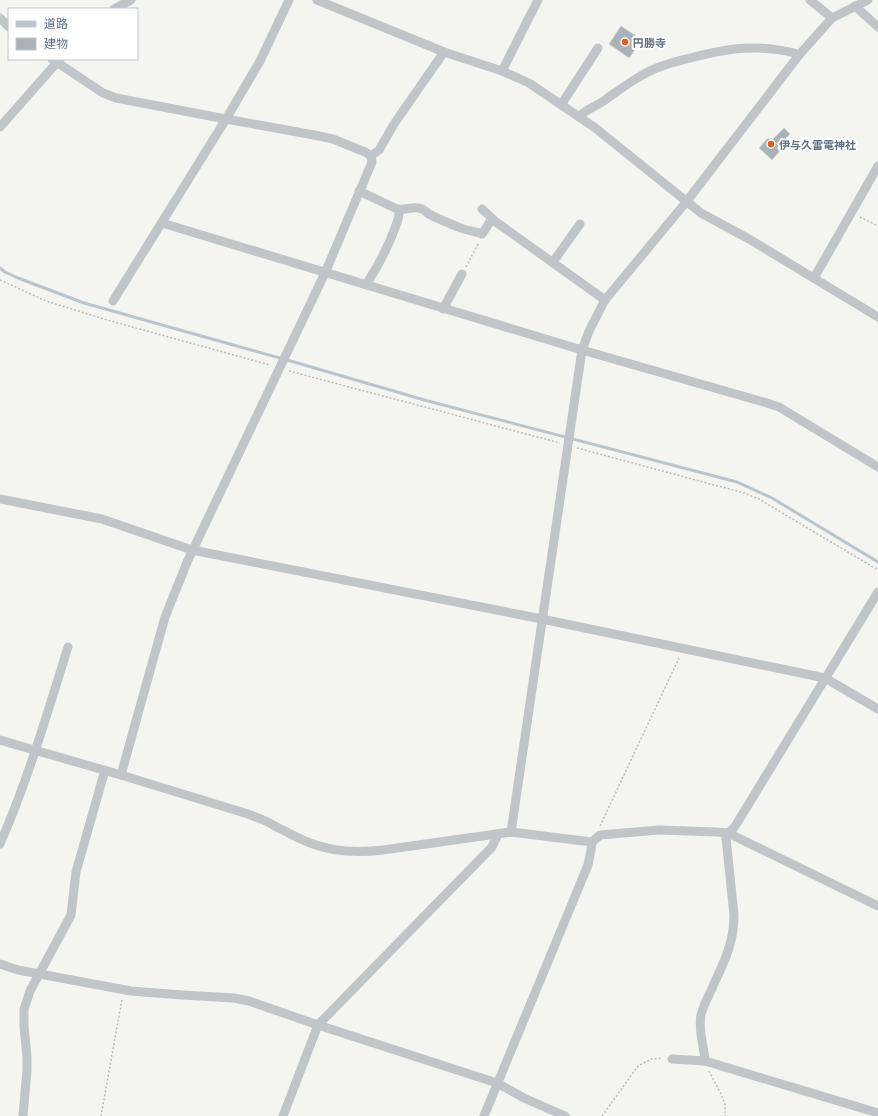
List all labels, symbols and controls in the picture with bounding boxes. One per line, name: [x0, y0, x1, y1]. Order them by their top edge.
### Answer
legend: [8, 8, 138, 60]
text: 道路: [44, 16, 68, 31]
text: 建物: [44, 36, 68, 51]
place label: 円勝寺: [633, 36, 666, 49]
marker: 円勝寺: [620, 37, 630, 47]
place label: 伊与久雷電神社: [779, 138, 856, 151]
marker: 伊与久雷電神社: [766, 139, 776, 149]

